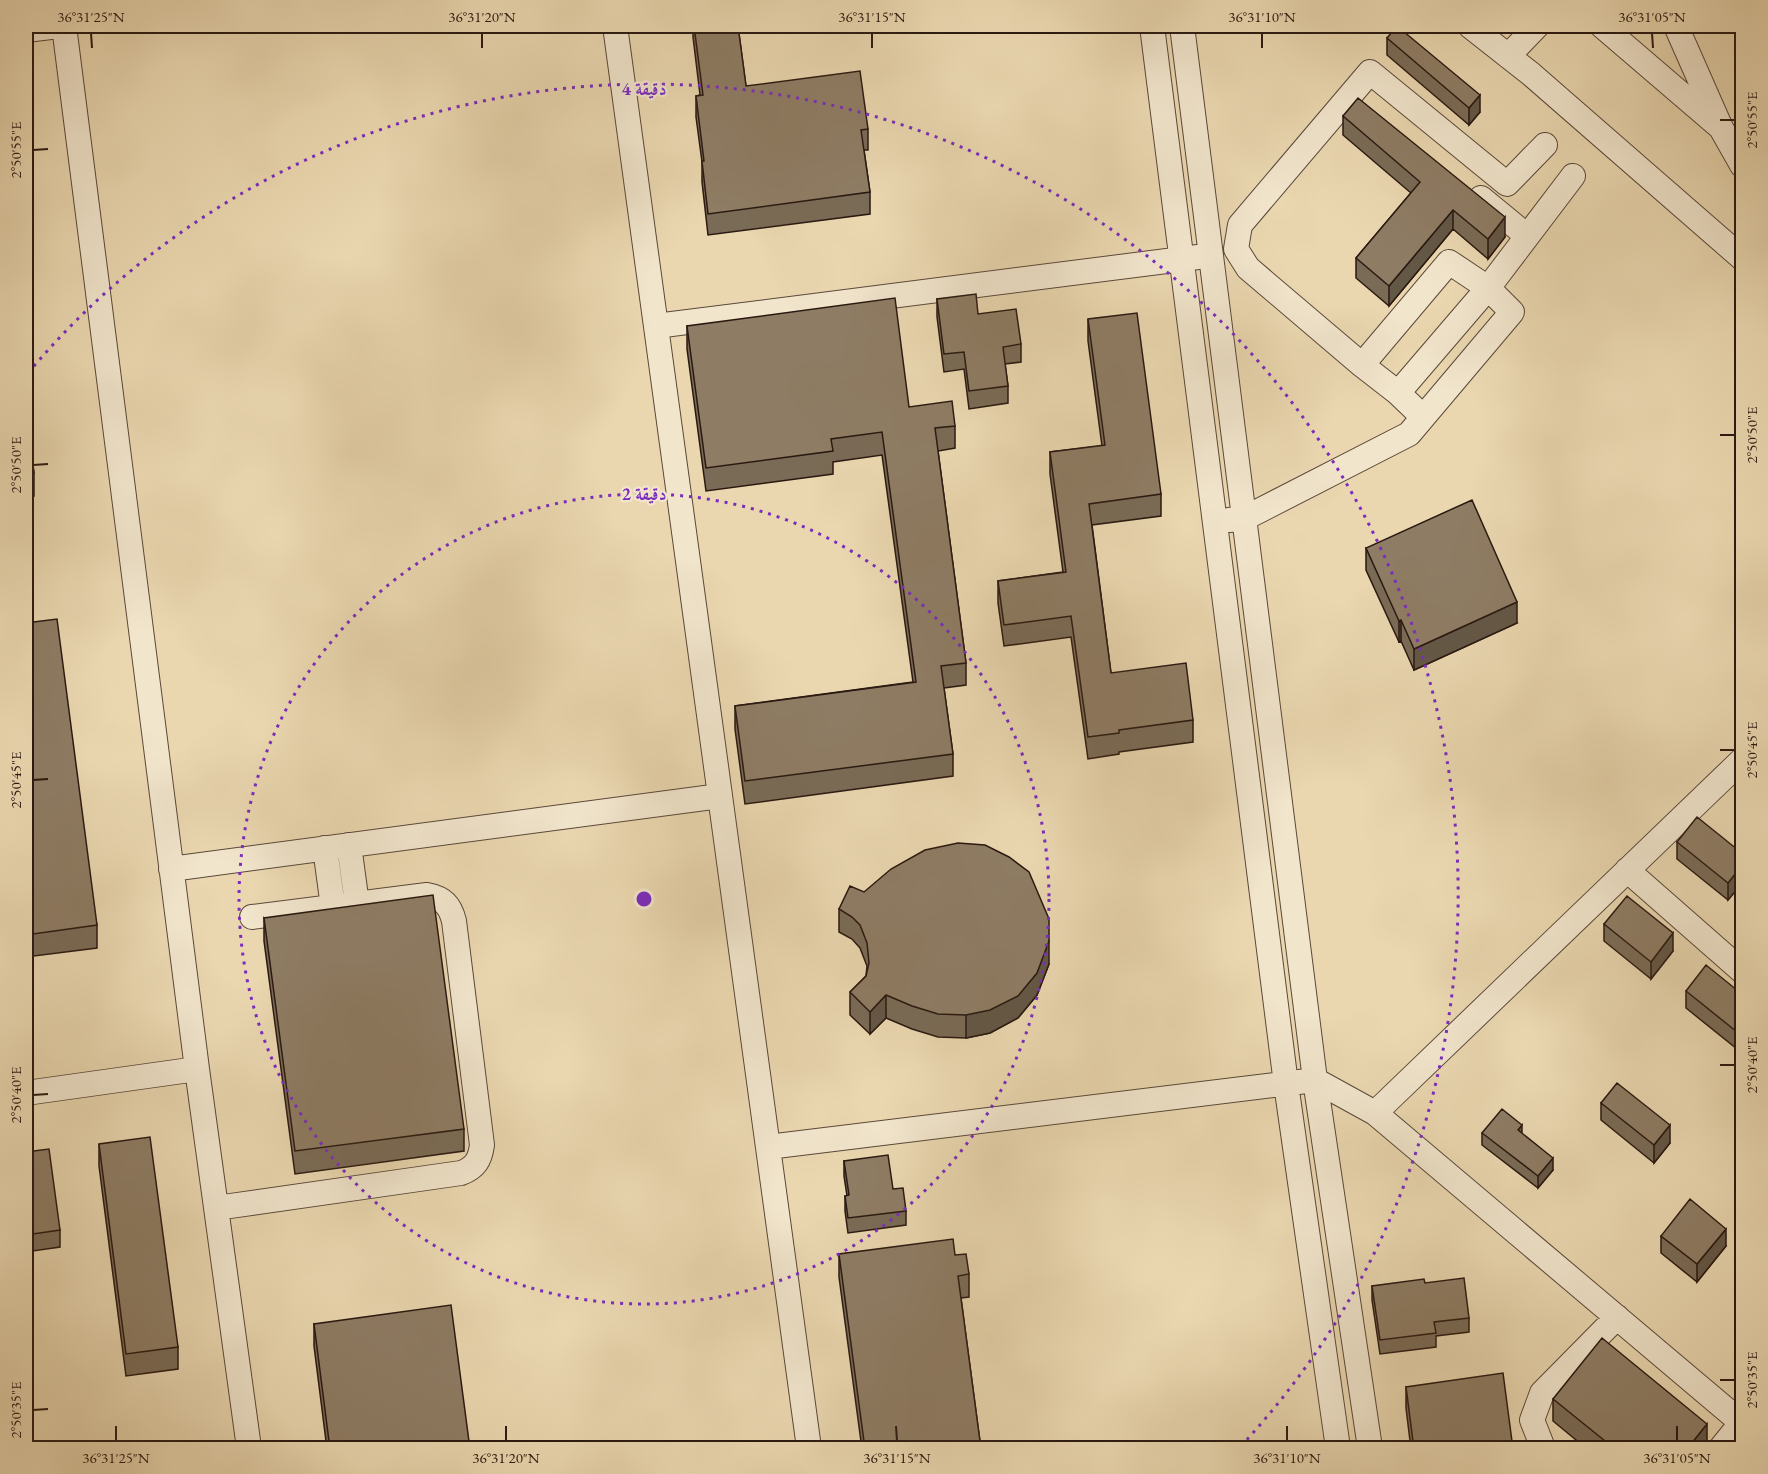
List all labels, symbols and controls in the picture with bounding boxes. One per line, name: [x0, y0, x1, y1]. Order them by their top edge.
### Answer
text: 36°31'25"N: [57, 7, 125, 26]
text: 36°31'20"N: [448, 7, 516, 26]
text: 36°31'15"N: [838, 7, 906, 26]
text: 36°31'10"N: [1228, 7, 1296, 26]
text: 36°31'05"N: [1618, 7, 1686, 26]
text: 4 دقيقة: [621, 77, 667, 100]
text: 2°50'55"E: [1742, 91, 1761, 148]
text: 2°50'55"E: [6, 121, 25, 178]
text: 2°50'50"E: [1742, 406, 1761, 463]
text: 2°50'50"E: [6, 436, 25, 493]
text: 2 دقيقة: [621, 482, 667, 505]
text: 2°50'45"E: [1742, 721, 1761, 778]
text: 2°50'45"E: [6, 751, 25, 808]
centre of rings: [634, 889, 654, 909]
text: 2°50'40"E: [1742, 1036, 1761, 1093]
text: 2°50'40"E: [6, 1066, 25, 1123]
text: 2°50'35"E: [1742, 1351, 1761, 1408]
text: 2°50'35"E: [6, 1381, 25, 1438]
text: 36°31'25"N: [82, 1448, 150, 1467]
text: 36°31'20"N: [472, 1448, 540, 1467]
text: 36°31'15"N: [863, 1448, 931, 1467]
text: 36°31'10"N: [1253, 1448, 1321, 1467]
text: 36°31'05"N: [1643, 1448, 1711, 1467]

